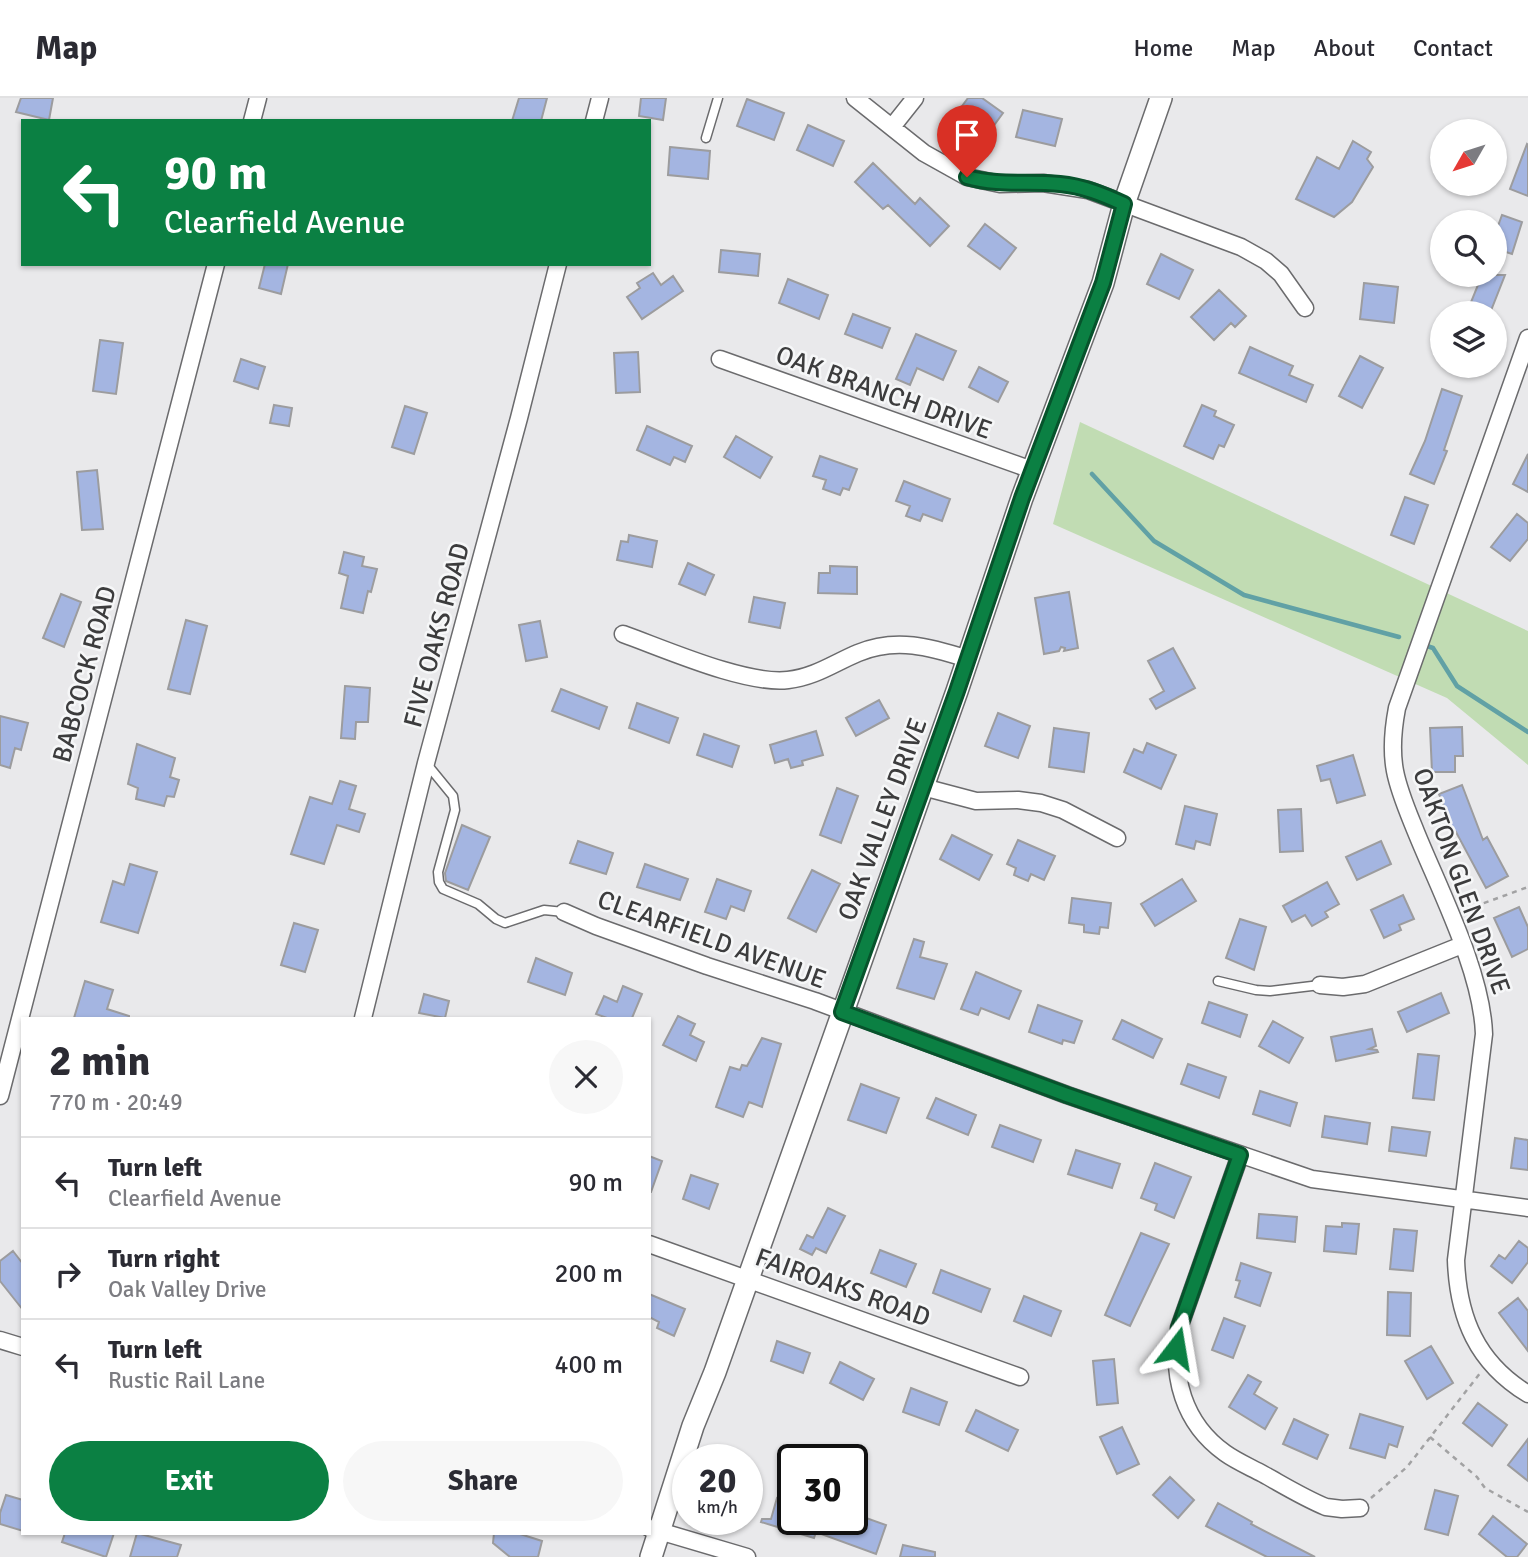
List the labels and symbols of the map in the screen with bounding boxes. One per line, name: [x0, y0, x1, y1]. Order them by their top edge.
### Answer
pin: [937, 105, 997, 177]
north arrow: [1430, 119, 1507, 196]
street label: OAK BRANCH DRIVE: [771, 339, 996, 447]
street label: FIVE OAKS ROAD: [397, 540, 477, 731]
street label: BABCOCK ROAD: [46, 582, 124, 766]
street label: OAK VALLEY DRIVE: [831, 714, 934, 925]
street label: OAKTON GLEN DRIVE: [1405, 764, 1517, 999]
street label: CLEARFIELD AVENUE: [593, 884, 830, 996]
street label: FAIROAKS ROAD: [751, 1241, 934, 1334]
position arrow: [1139, 1311, 1213, 1385]
speed limit sign: 30: [777, 1444, 868, 1535]

